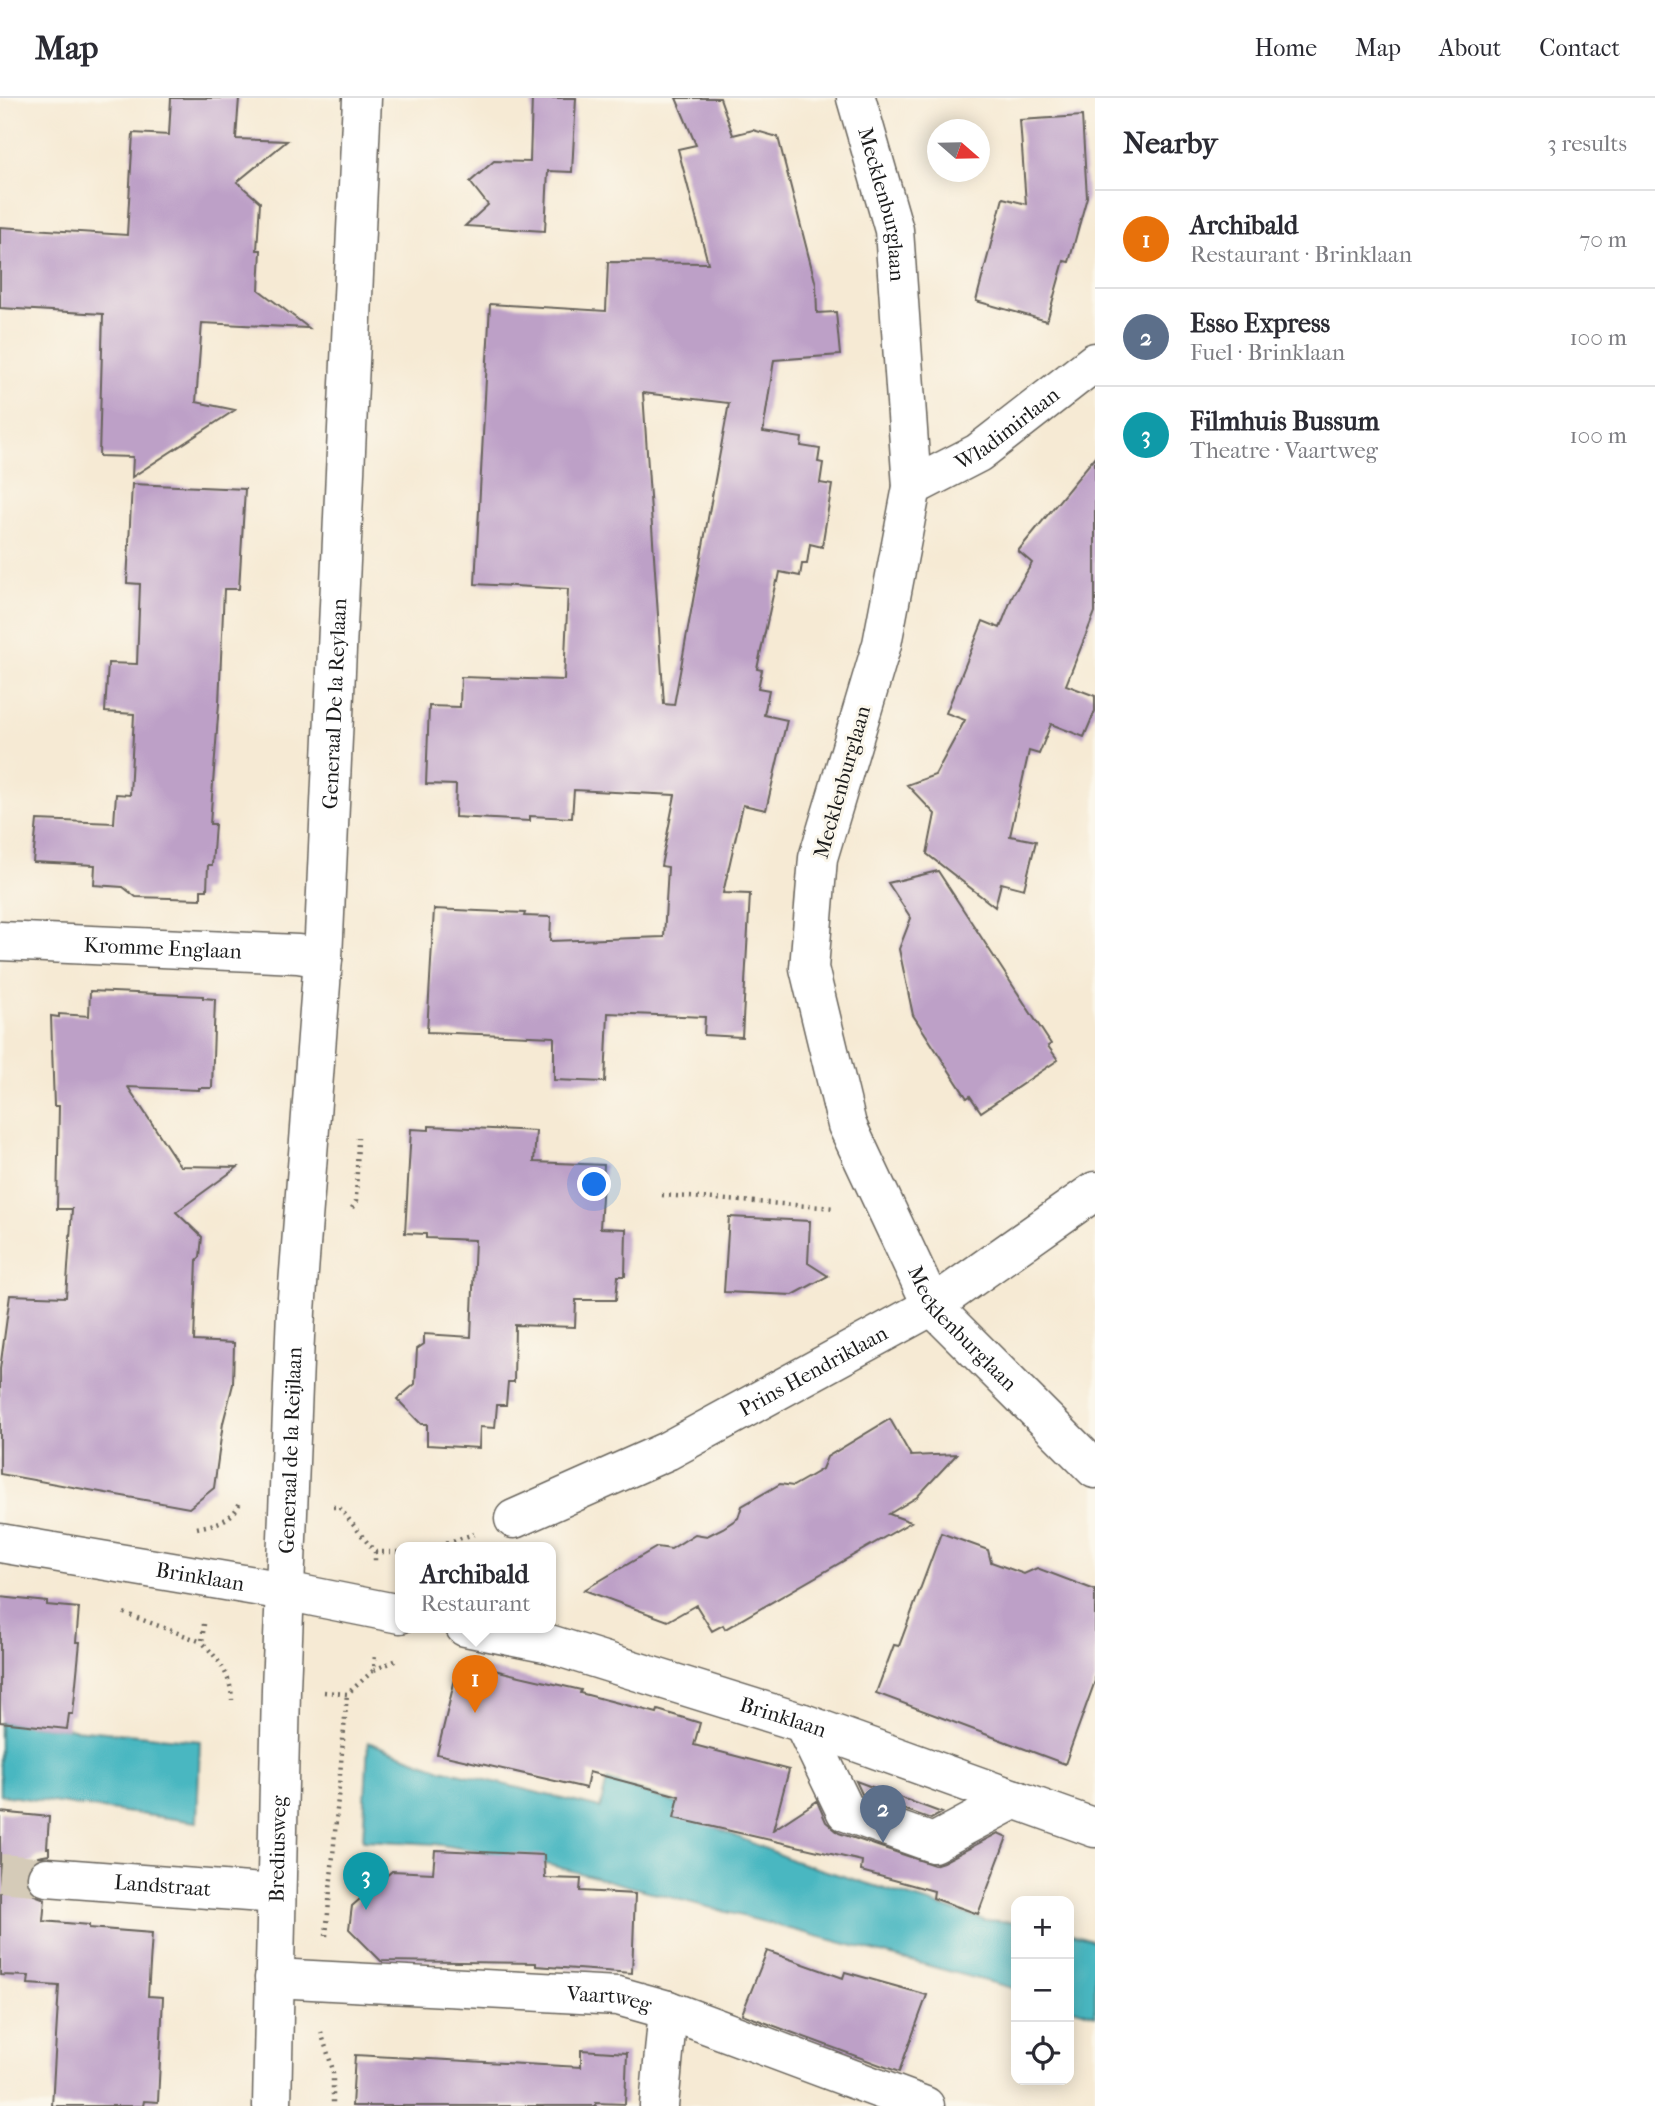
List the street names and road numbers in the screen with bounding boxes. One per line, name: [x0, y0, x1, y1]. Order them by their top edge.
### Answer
street label: Mecklenburglaan: [853, 125, 910, 282]
street label: Wladimirlaan: [950, 382, 1064, 475]
street label: Generaal De la Reylaan: [318, 598, 351, 810]
street label: Mecklenburglaan: [809, 703, 875, 861]
street label: Kromme Englaan: [83, 933, 242, 964]
street label: Mecklenburglaan: [903, 1262, 1022, 1396]
street label: Prins Hendriklaan: [735, 1321, 892, 1421]
street label: Generaal de la Reijlaan: [274, 1346, 307, 1554]
street label: Brinklaan: [154, 1557, 246, 1596]
street label: Brinklaan: [737, 1692, 830, 1742]
street label: Brediusweg: [264, 1795, 291, 1903]
street label: Landstraat: [113, 1870, 213, 1901]
street label: Vaartweg: [565, 1981, 655, 2017]

